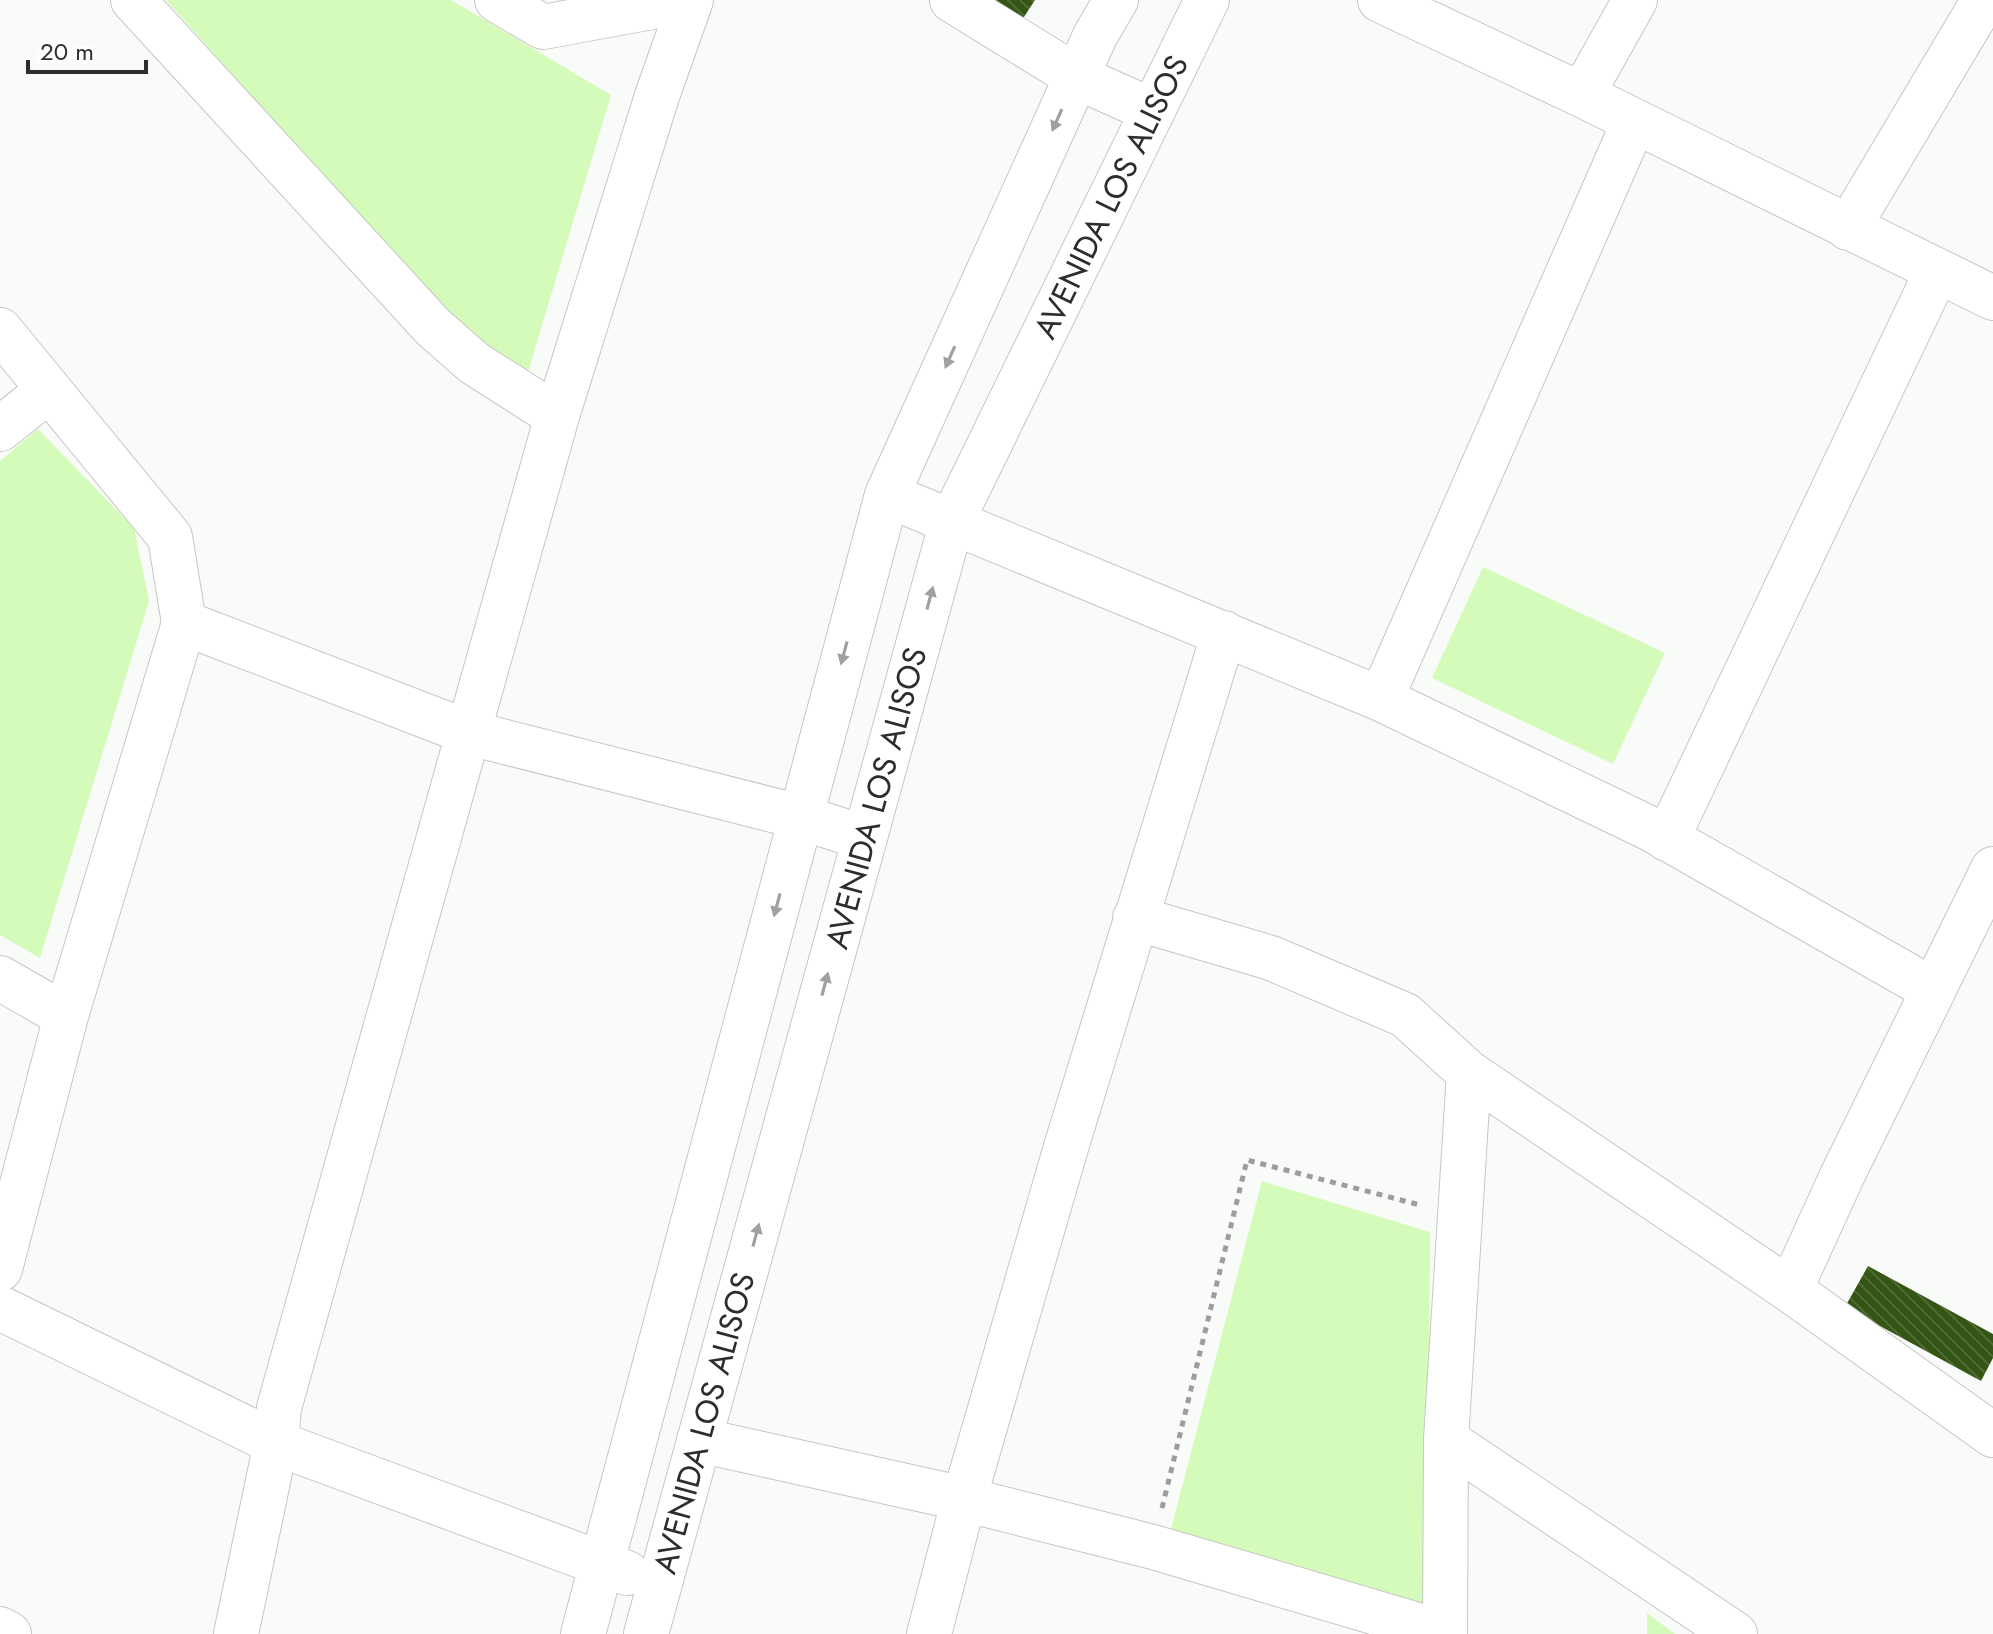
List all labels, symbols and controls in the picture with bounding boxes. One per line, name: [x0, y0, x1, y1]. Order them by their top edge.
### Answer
scale bar: [28, 24, 146, 74]
text: 20 m: [40, 34, 94, 69]
street label: AVENIDA LOS ALISOS: [1022, 47, 1200, 347]
one-way arrow: [1051, 108, 1064, 132]
one-way arrow: [943, 345, 956, 368]
one-way arrow: [925, 586, 937, 611]
one-way arrow: [838, 641, 850, 666]
street label: AVENIDA LOS ALISOS: [814, 642, 938, 954]
one-way arrow: [771, 892, 783, 917]
one-way arrow: [819, 972, 831, 997]
one-way arrow: [750, 1222, 762, 1247]
street label: AVENIDA LOS ALISOS: [642, 1267, 766, 1579]

